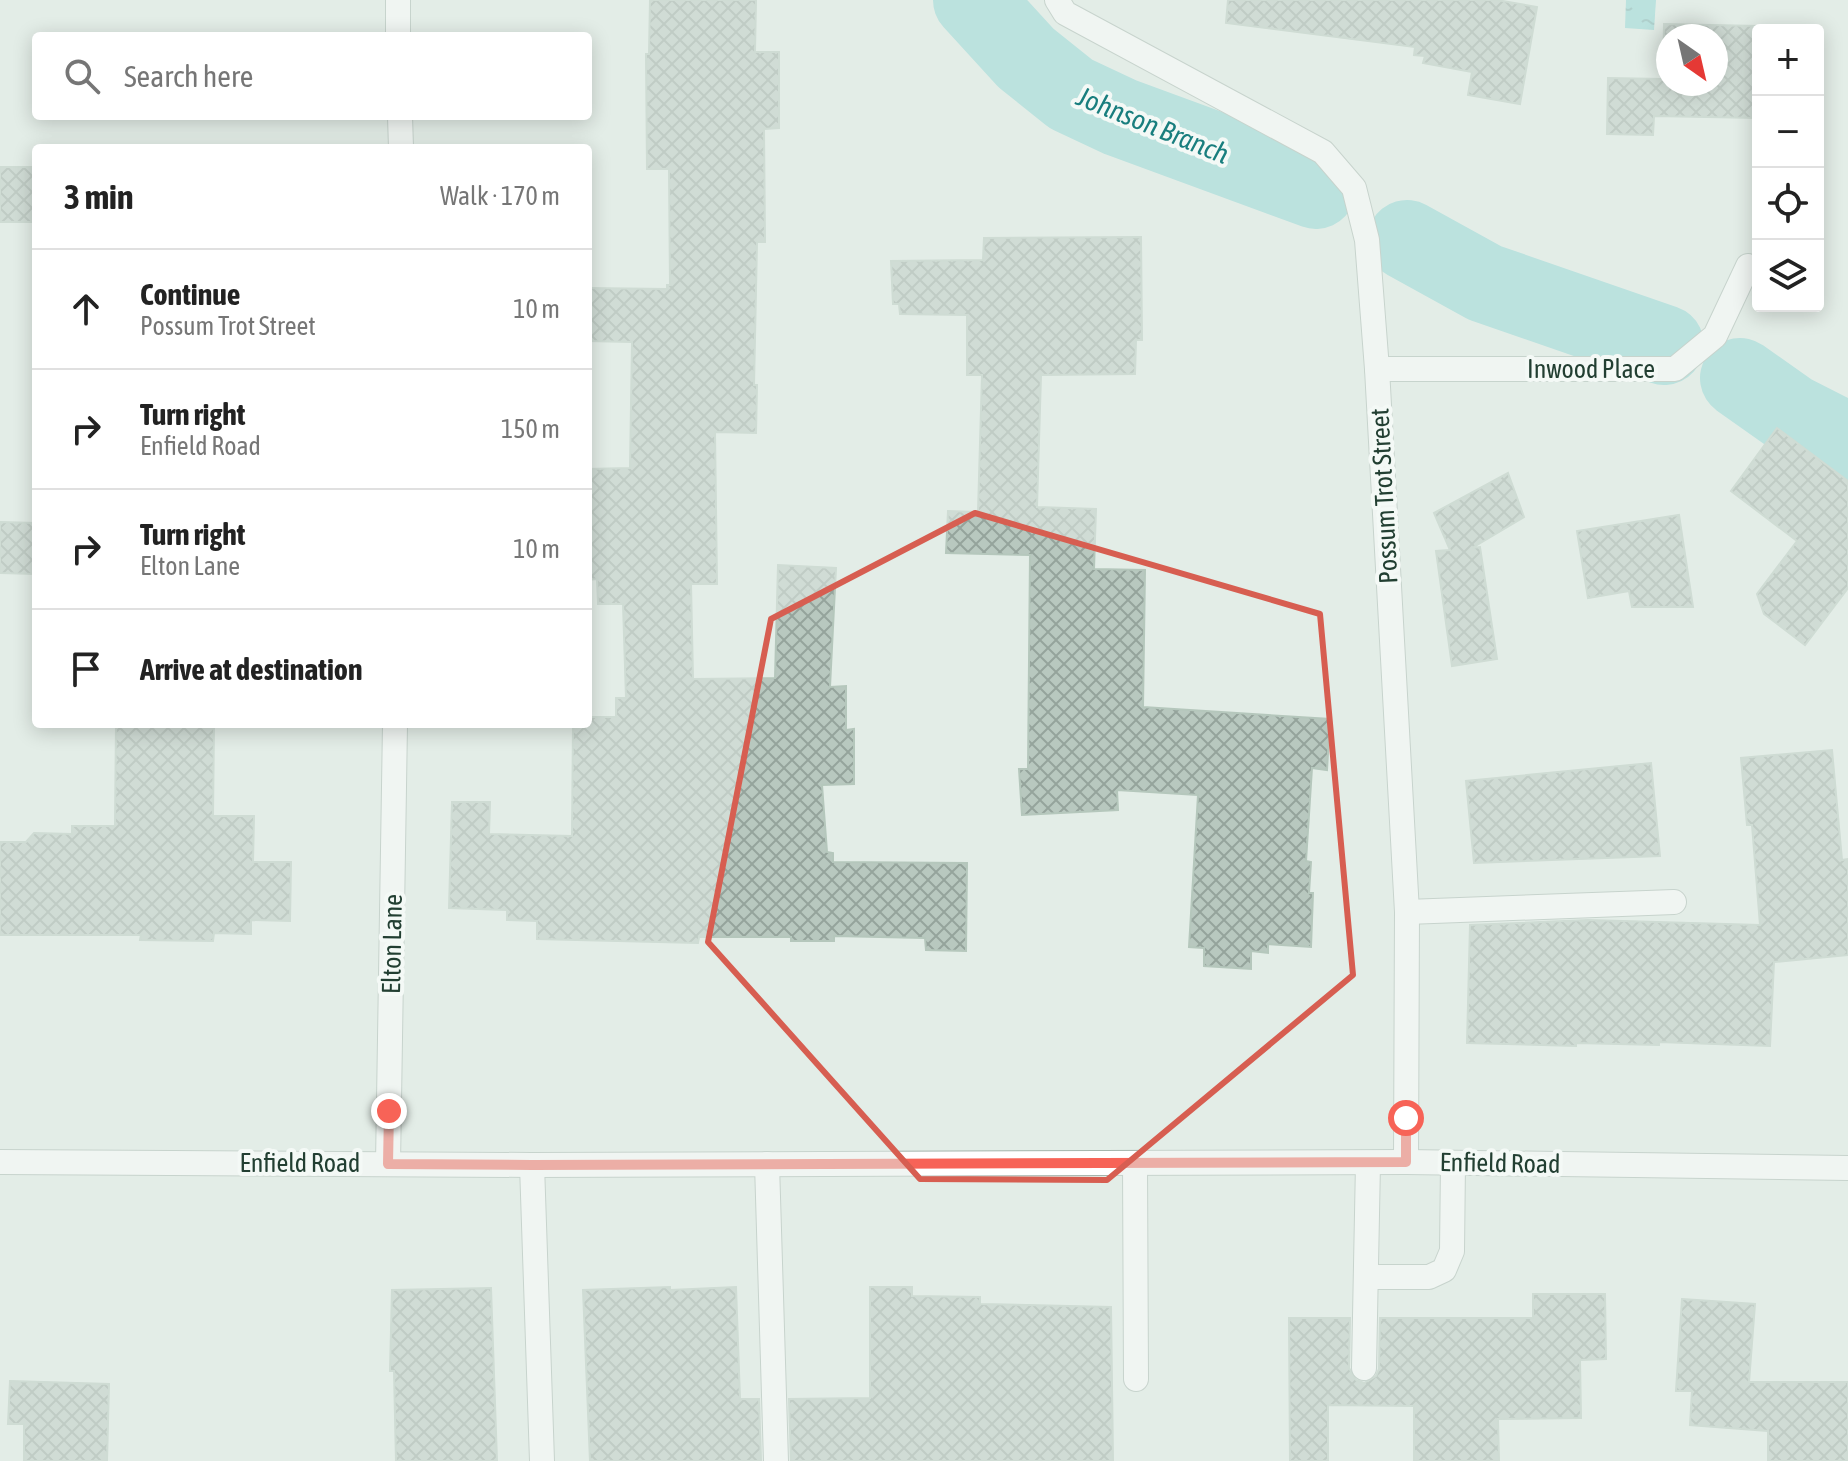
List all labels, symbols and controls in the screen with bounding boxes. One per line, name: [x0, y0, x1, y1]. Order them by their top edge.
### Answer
north arrow: [1656, 24, 1728, 96]
map controls: [1752, 24, 1824, 312]
button: +: [1752, 24, 1824, 96]
search box: [32, 32, 592, 120]
icon: search: [60, 54, 104, 98]
text: Search here: [124, 59, 253, 93]
water label: Johnson Branch: [1071, 80, 1234, 170]
button: −: [1752, 96, 1824, 168]
button: locate: [1752, 168, 1824, 240]
text: 3 min: [64, 177, 133, 216]
text: Walk · 170 m: [440, 181, 560, 211]
button: layers: [1752, 240, 1824, 312]
text: Continue: [140, 277, 240, 311]
icon: ahead: [64, 287, 108, 331]
text: 10 m: [513, 294, 560, 324]
text: Possum Trot Street: [140, 311, 316, 341]
street label: Inwood Place: [1527, 354, 1655, 384]
text: Turn right: [140, 397, 246, 431]
icon: right: [64, 407, 108, 451]
street label: Possum Trot Street: [1364, 407, 1404, 585]
text: 150 m: [501, 414, 560, 444]
text: Enfield Road: [140, 431, 261, 461]
text: Turn right: [140, 517, 246, 551]
icon: right: [64, 527, 108, 571]
text: 10 m: [513, 534, 560, 564]
text: Elton Lane: [140, 551, 240, 581]
icon: arrive: [64, 647, 108, 691]
text: Arrive at destination: [140, 652, 362, 686]
street label: Elton Lane: [376, 894, 408, 994]
route end: [371, 1093, 407, 1129]
route start: [1388, 1100, 1424, 1136]
street label: Enfield Road: [1439, 1147, 1561, 1179]
street label: Enfield Road: [240, 1148, 360, 1178]

